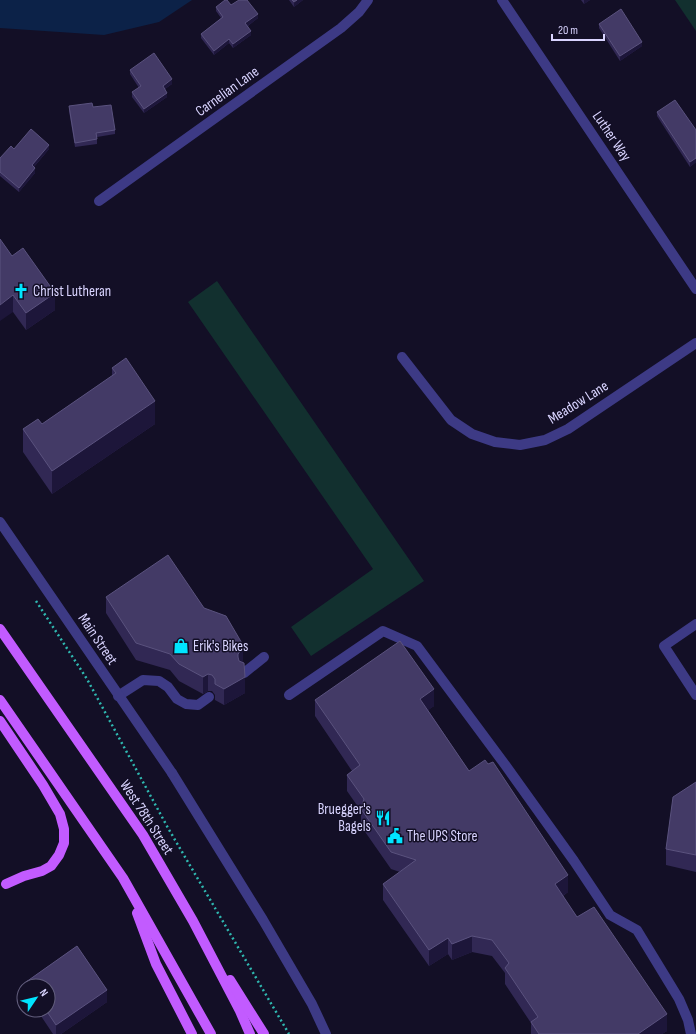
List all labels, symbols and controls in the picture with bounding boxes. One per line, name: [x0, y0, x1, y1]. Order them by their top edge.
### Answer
scale bar: [552, 16, 604, 42]
text: 20 m: [558, 23, 578, 38]
street label: Carnelian Lane: [192, 62, 263, 121]
street label: Luther Way: [588, 108, 635, 165]
church icon: Christ Lutheran: [12, 282, 30, 300]
place label: Christ Lutheran: [33, 282, 111, 301]
street label: Meadow Lane: [545, 376, 612, 428]
street label: Main Street: [74, 610, 122, 669]
shop icon: Erik's Bikes: [172, 637, 190, 655]
place label: Erik's Bikes: [193, 637, 249, 656]
street label: West 78th Street: [115, 776, 178, 859]
place label: Bruegger's Bagels: [318, 800, 371, 836]
restaurant icon: Bruegger's Bagels: [374, 809, 392, 827]
public building icon: The UPS Store: [386, 827, 404, 845]
place label: The UPS Store: [407, 827, 478, 846]
north arrow: [16, 978, 56, 1018]
text: N: [37, 986, 51, 999]

